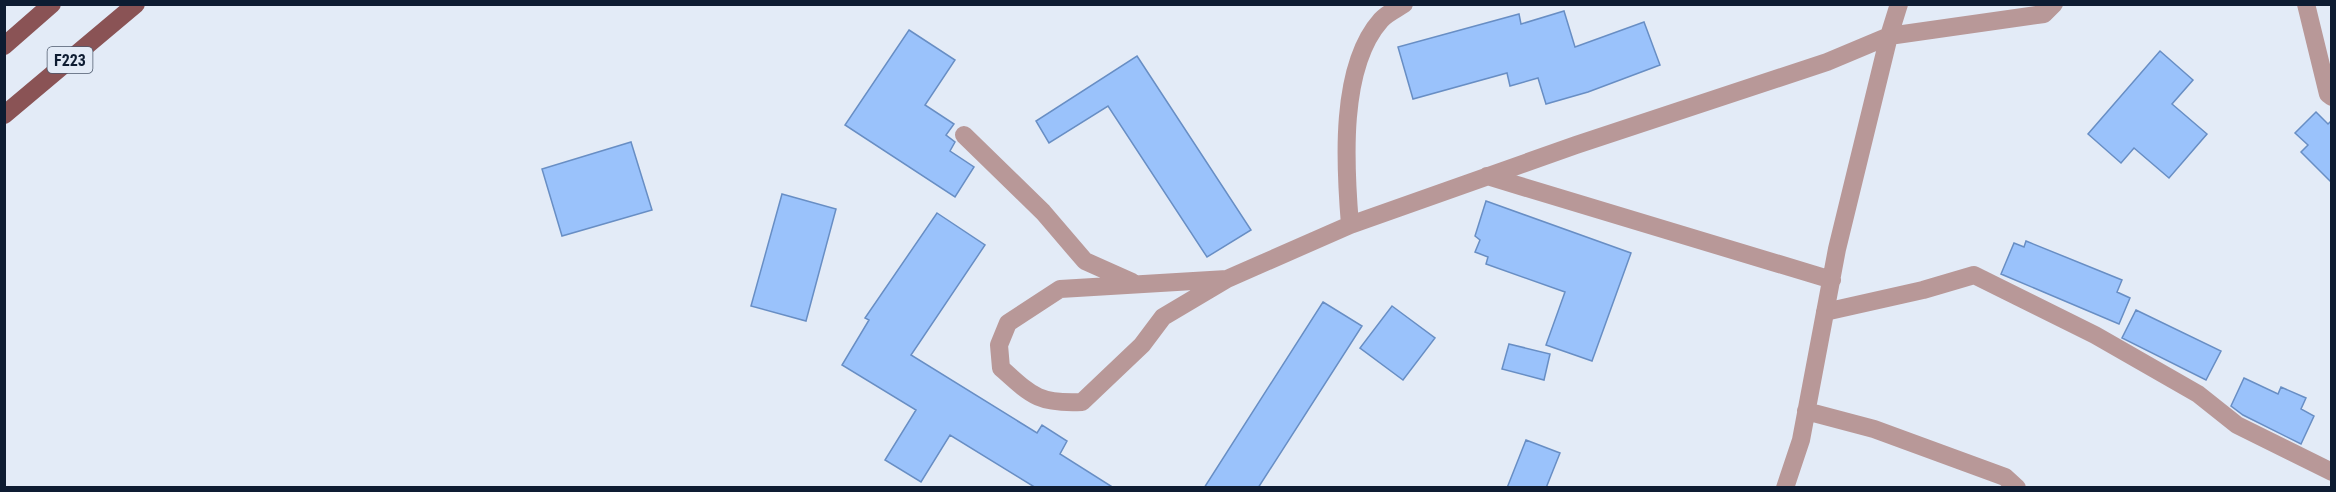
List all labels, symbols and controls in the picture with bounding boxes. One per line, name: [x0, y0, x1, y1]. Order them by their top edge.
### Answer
road number: F223: [48, 47, 92, 73]

